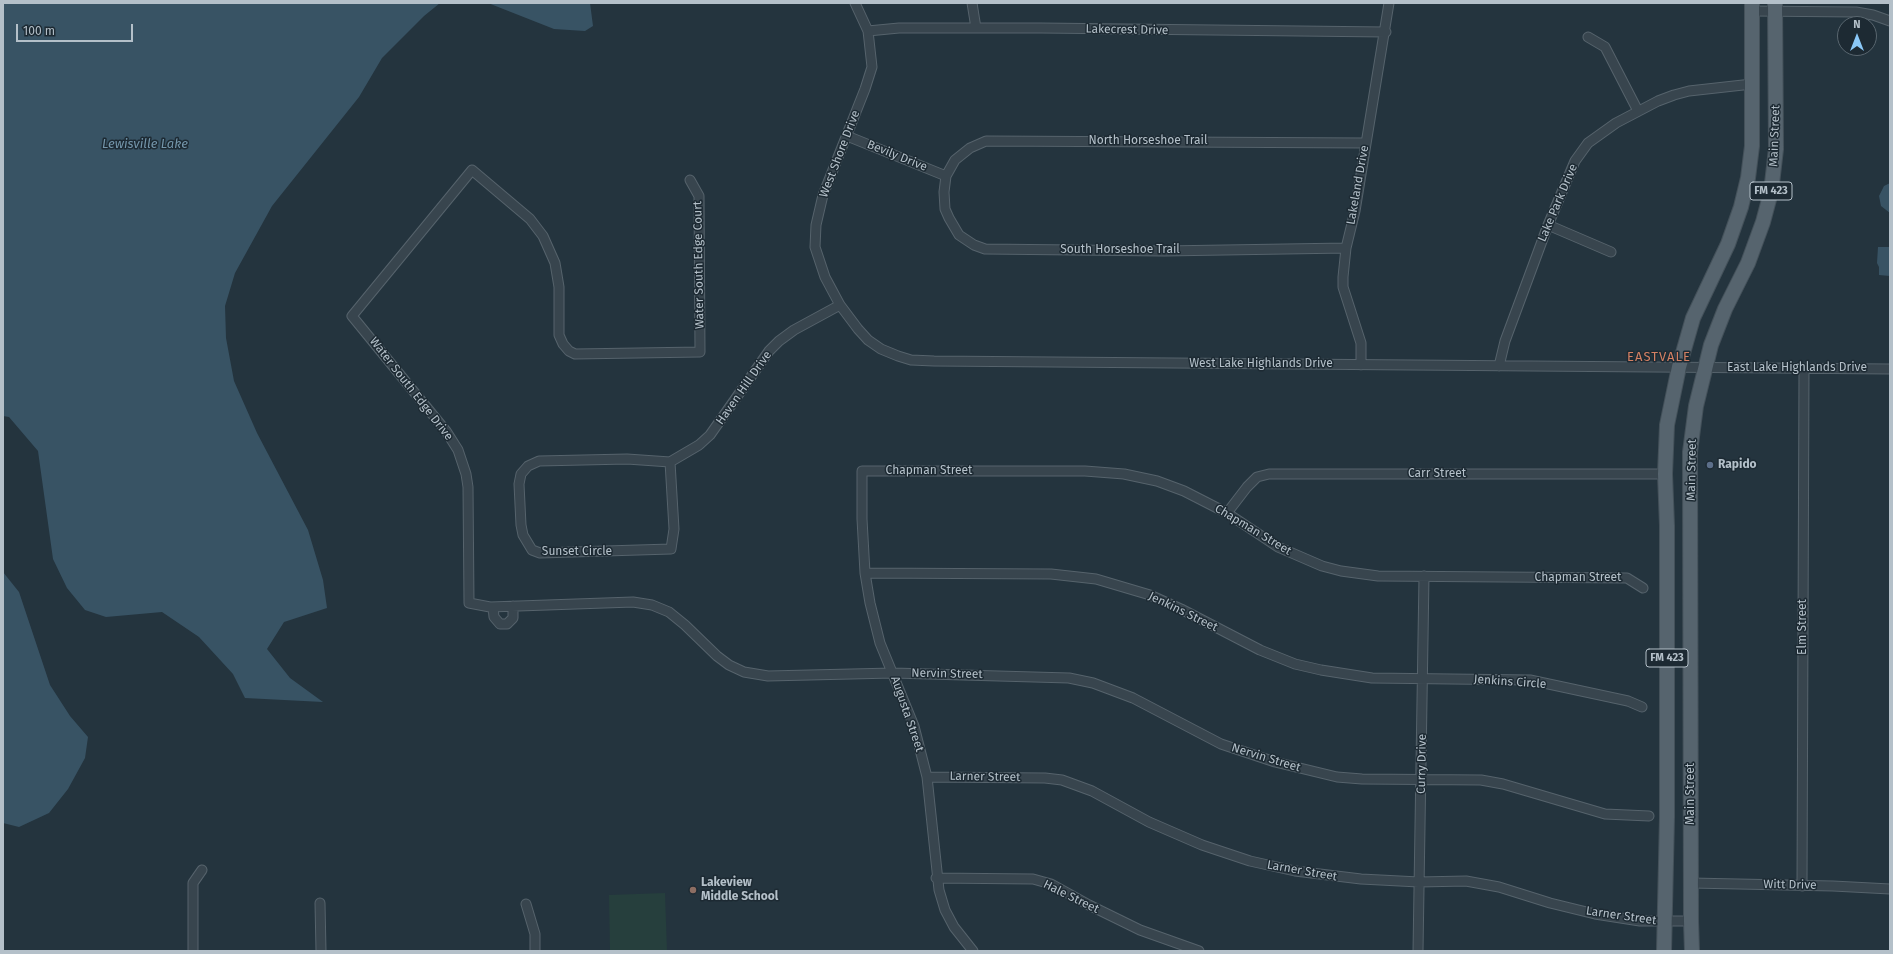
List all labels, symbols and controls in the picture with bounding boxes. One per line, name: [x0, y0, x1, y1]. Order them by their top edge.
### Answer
scale bar: [18, 16, 135, 42]
north arrow: [1837, 16, 1877, 56]
text: N: [1853, 18, 1861, 31]
street label: Lakecrest Drive: [1085, 22, 1169, 38]
text: 100 m: [23, 24, 55, 38]
street label: Main Street: [1767, 105, 1783, 167]
street label: West Shore Drive: [817, 108, 863, 200]
street label: North Horseshoe Trail: [1089, 134, 1207, 148]
water label: Lewisville Lake: [102, 136, 188, 152]
street label: Bevily Drive: [865, 137, 929, 175]
street label: Lakeland Drive: [1344, 144, 1372, 226]
street label: Lake Park Drive: [1535, 162, 1581, 244]
road number: FM 423: [1750, 182, 1792, 200]
street label: Water South Edge Court: [691, 201, 707, 329]
street label: South Horseshoe Trail: [1060, 243, 1180, 257]
street label: Water South Edge Drive: [366, 335, 456, 443]
street label: Haven Hill Drive: [713, 348, 775, 428]
district label: EASTVALE: [1627, 349, 1691, 365]
street label: West Lake Highlands Drive: [1189, 357, 1333, 371]
street label: East Lake Highlands Drive: [1727, 361, 1867, 375]
street label: Main Street: [1684, 439, 1700, 501]
place label: Rapido: [1718, 458, 1757, 472]
marker: Rapido: [1705, 460, 1715, 470]
street label: Chapman Street: [886, 464, 972, 478]
street label: Carr Street: [1408, 467, 1466, 481]
street label: Chapman Street: [1212, 501, 1294, 559]
street label: Sunset Circle: [542, 545, 612, 559]
street label: Chapman Street: [1535, 571, 1621, 585]
street label: Jenkins Street: [1146, 589, 1220, 635]
street label: Elm Street: [1796, 599, 1810, 655]
road number: FM 423: [1646, 649, 1688, 667]
street label: Nervin Street: [911, 666, 983, 682]
street label: Jenkins Circle: [1473, 672, 1547, 692]
street label: Augusta Street: [887, 674, 927, 754]
street label: Curry Drive: [1414, 734, 1430, 794]
street label: Nervin Street: [1230, 741, 1302, 775]
street label: Main Street: [1684, 763, 1698, 825]
street label: Larner Street: [949, 769, 1021, 785]
street label: Larner Street: [1266, 858, 1338, 884]
place label: Lakeview Middle School: [701, 876, 778, 904]
street label: Hale Street: [1041, 877, 1101, 917]
street label: Witt Drive: [1763, 877, 1817, 893]
marker: Lakeview Middle School: [688, 885, 698, 895]
street label: Larner Street: [1585, 904, 1657, 928]

